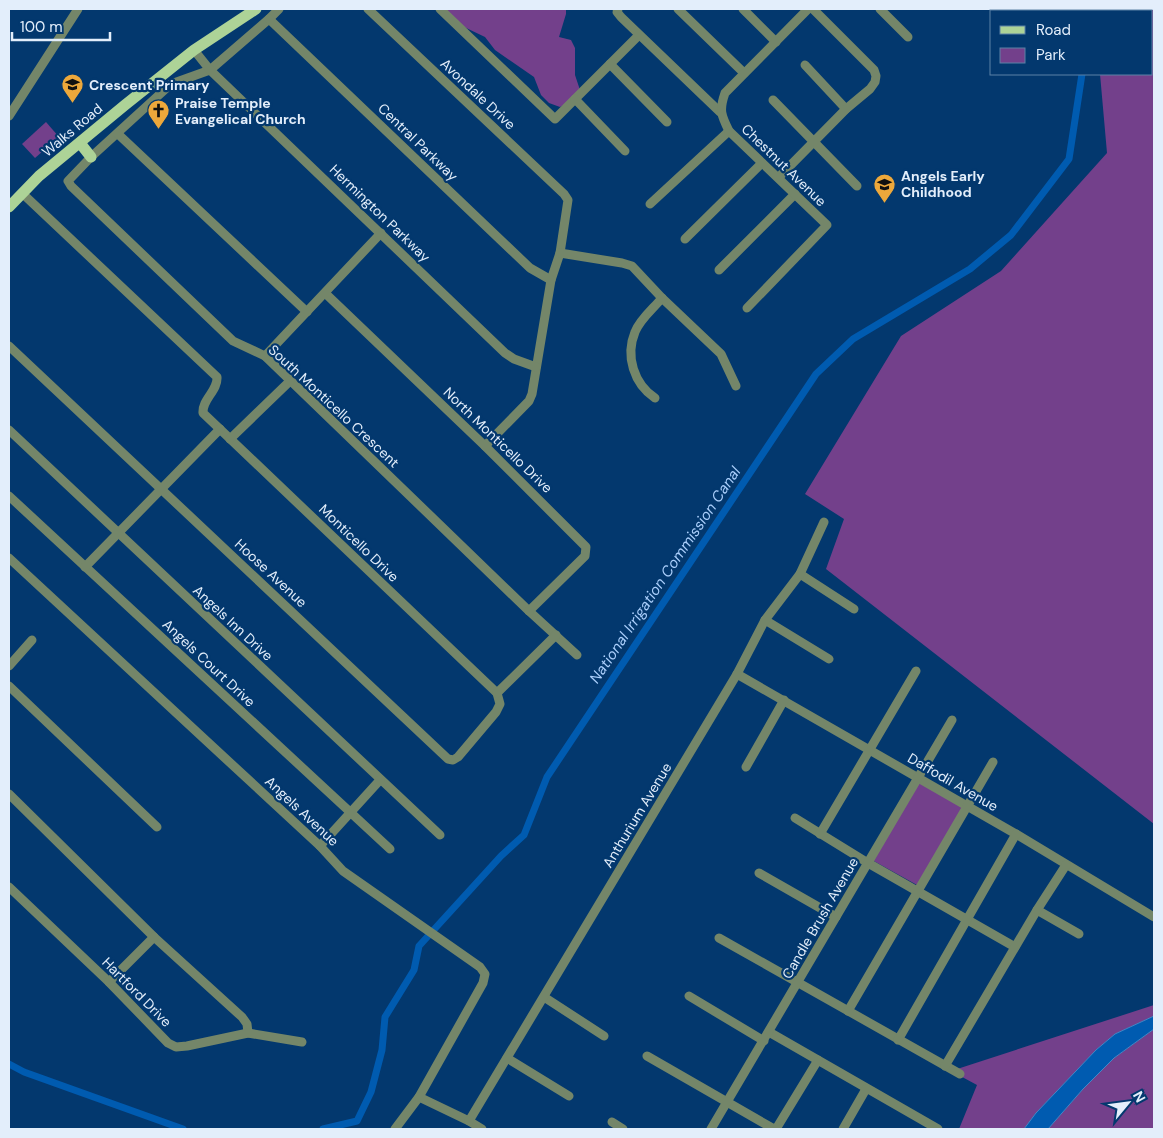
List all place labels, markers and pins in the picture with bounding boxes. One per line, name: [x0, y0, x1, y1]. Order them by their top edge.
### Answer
school or university icon: Crescent Primary: [61, 73, 85, 104]
place label: Crescent Primary: [89, 76, 210, 94]
place label: Praise Temple Evangelical Church: [175, 94, 306, 128]
church icon: Praise Temple Evangelical Church: [147, 99, 171, 130]
place label: Angels Early Childhood: [901, 167, 985, 201]
school or university icon: Angels Early Childhood: [873, 172, 897, 203]

